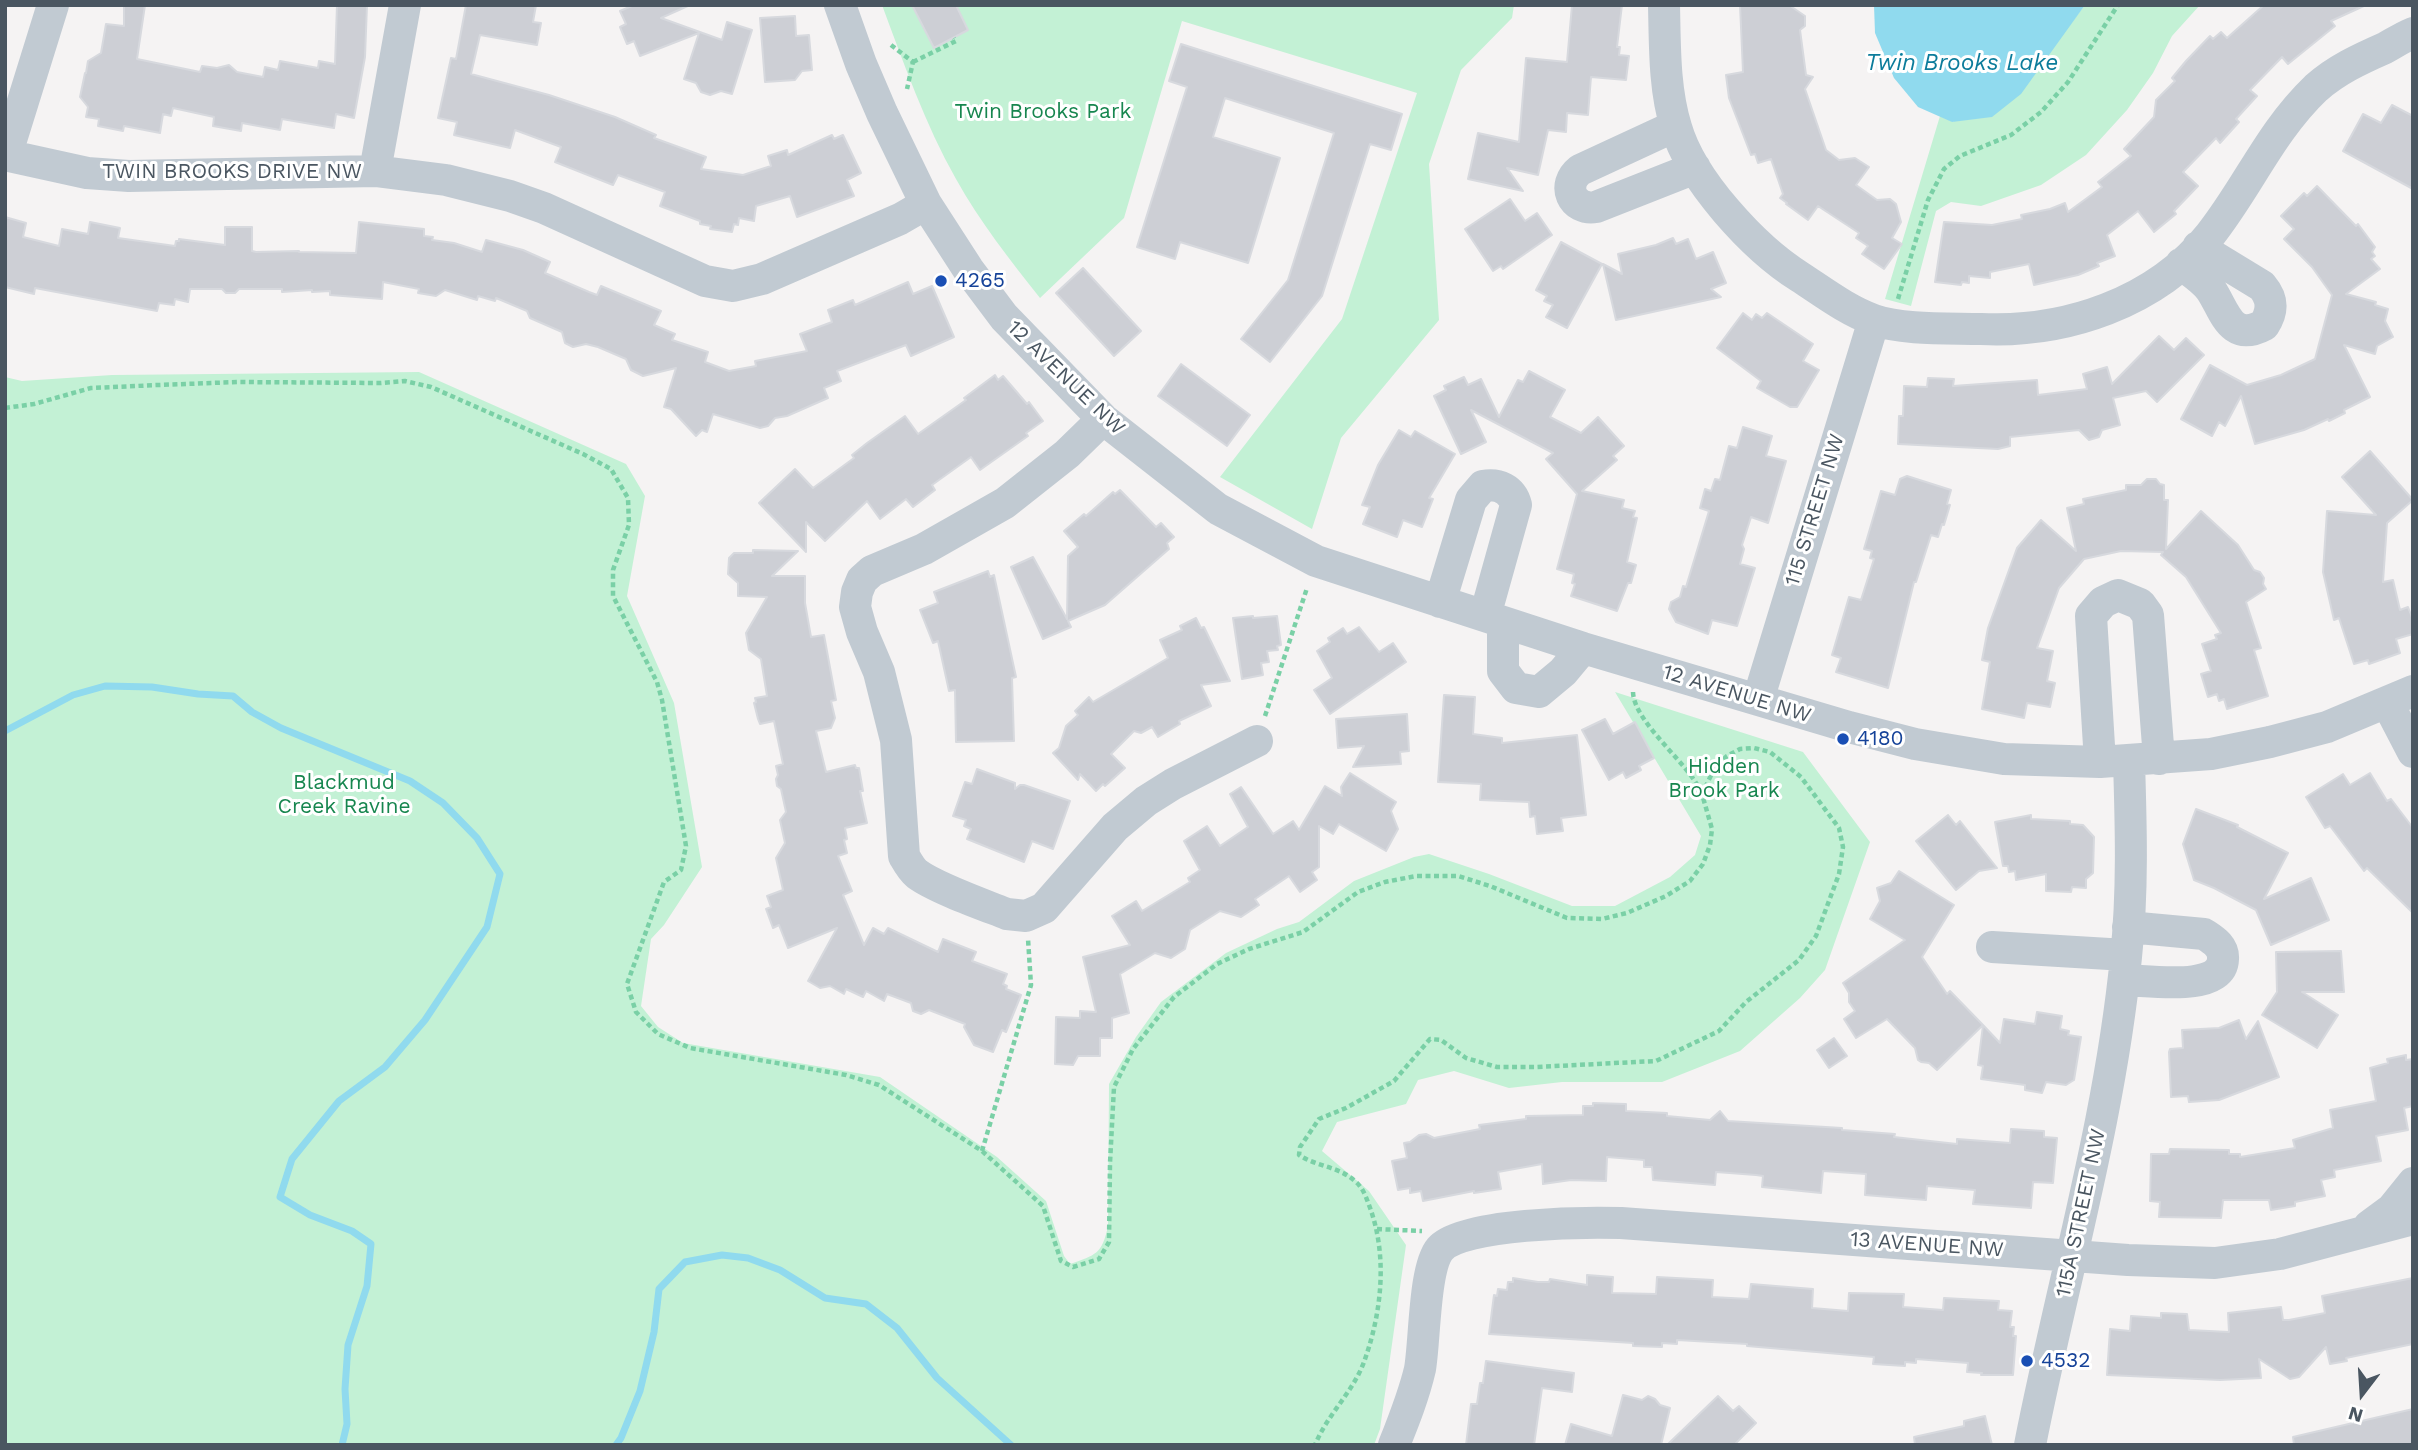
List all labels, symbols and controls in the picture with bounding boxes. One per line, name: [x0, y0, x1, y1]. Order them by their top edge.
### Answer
water label: Twin Brooks Lake: [1866, 49, 2058, 77]
park label: Twin Brooks Park: [955, 99, 1131, 125]
street label: TWIN BROOKS DRIVE NW: [102, 159, 362, 185]
place label: 4265: [955, 268, 1005, 294]
marker: 4265: [933, 273, 949, 289]
street label: 12 AVENUE NW: [1002, 316, 1130, 440]
street label: 115 STREET NW: [1780, 431, 1850, 589]
street label: 12 AVENUE NW: [1660, 659, 1814, 729]
place label: 4180: [1857, 726, 1904, 752]
marker: 4180: [1835, 731, 1851, 747]
park label: Hidden Brook Park: [1668, 754, 1780, 804]
park label: Blackmud Creek Ravine: [277, 770, 411, 820]
street label: 115A STREET NW: [2051, 1127, 2111, 1299]
street label: 13 AVENUE NW: [1849, 1227, 2005, 1263]
place label: 4532: [2041, 1348, 2091, 1374]
marker: 4532: [2019, 1353, 2035, 1369]
north arrow: [2327, 1359, 2397, 1429]
text: N: [2346, 1402, 2366, 1428]

